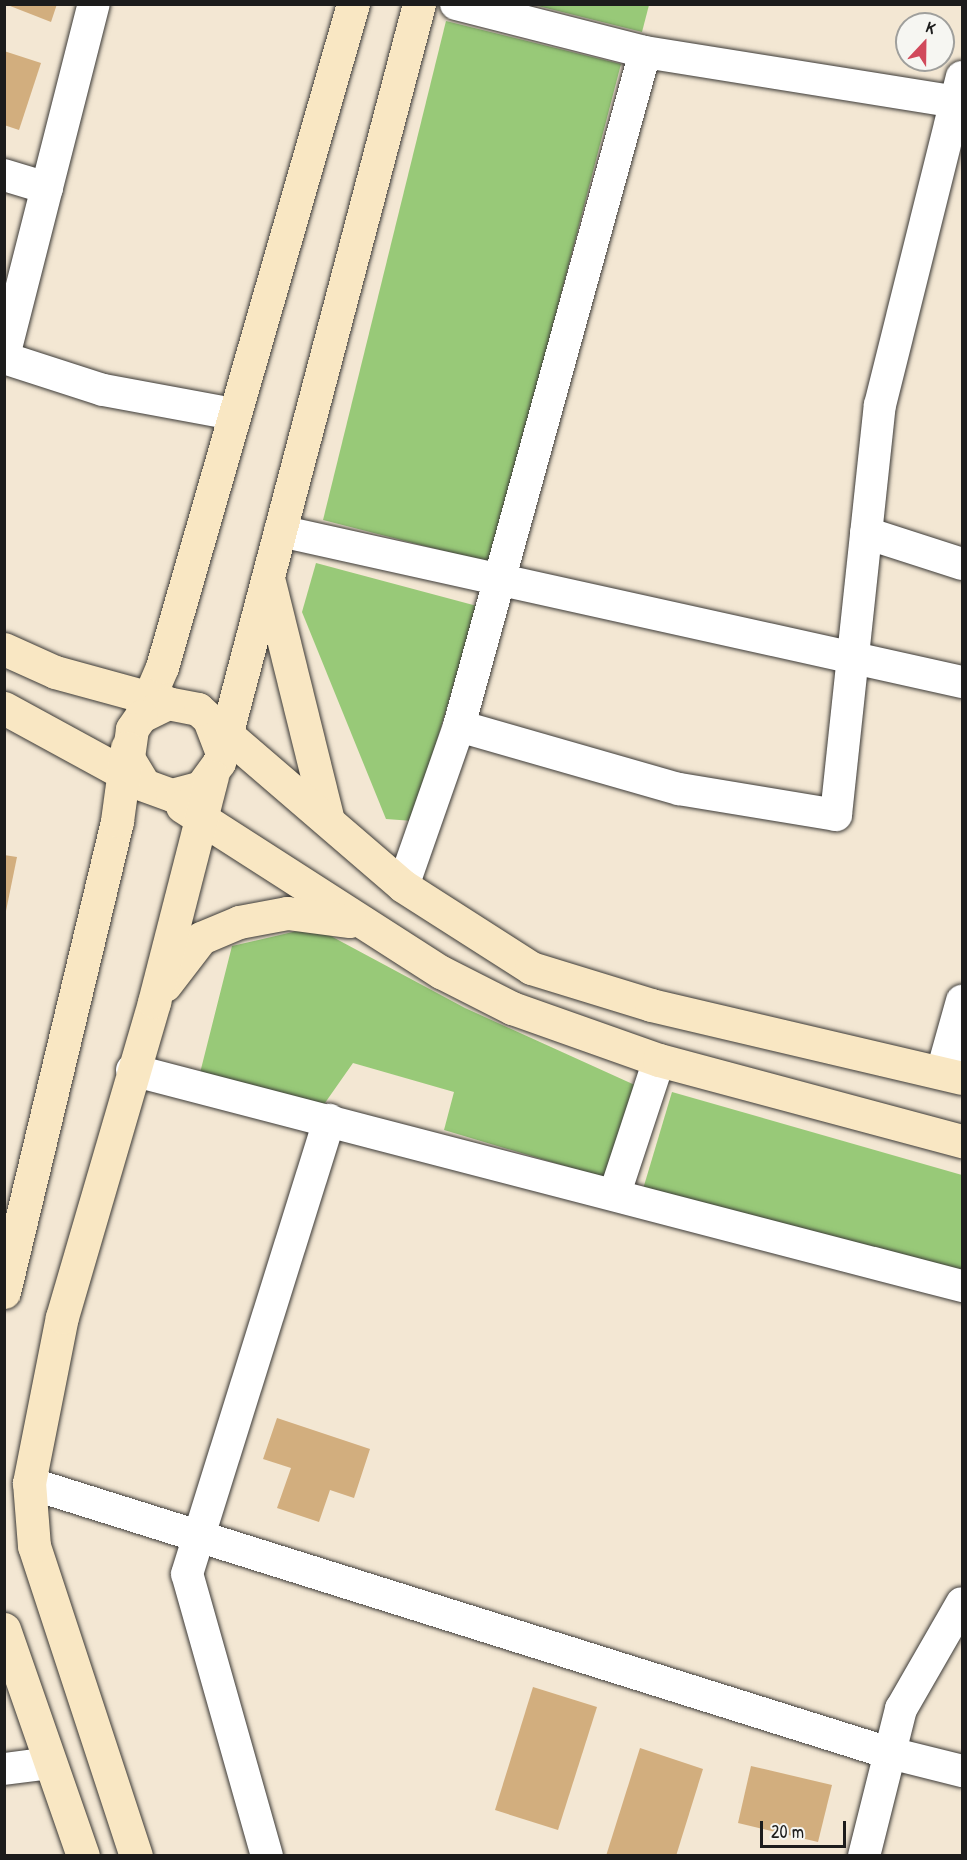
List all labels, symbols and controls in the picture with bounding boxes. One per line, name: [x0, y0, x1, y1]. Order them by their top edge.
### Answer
north arrow: [895, 12, 955, 72]
text: K: [923, 15, 939, 39]
scale bar: [763, 1809, 848, 1847]
text: 20 m: [771, 1819, 804, 1844]

